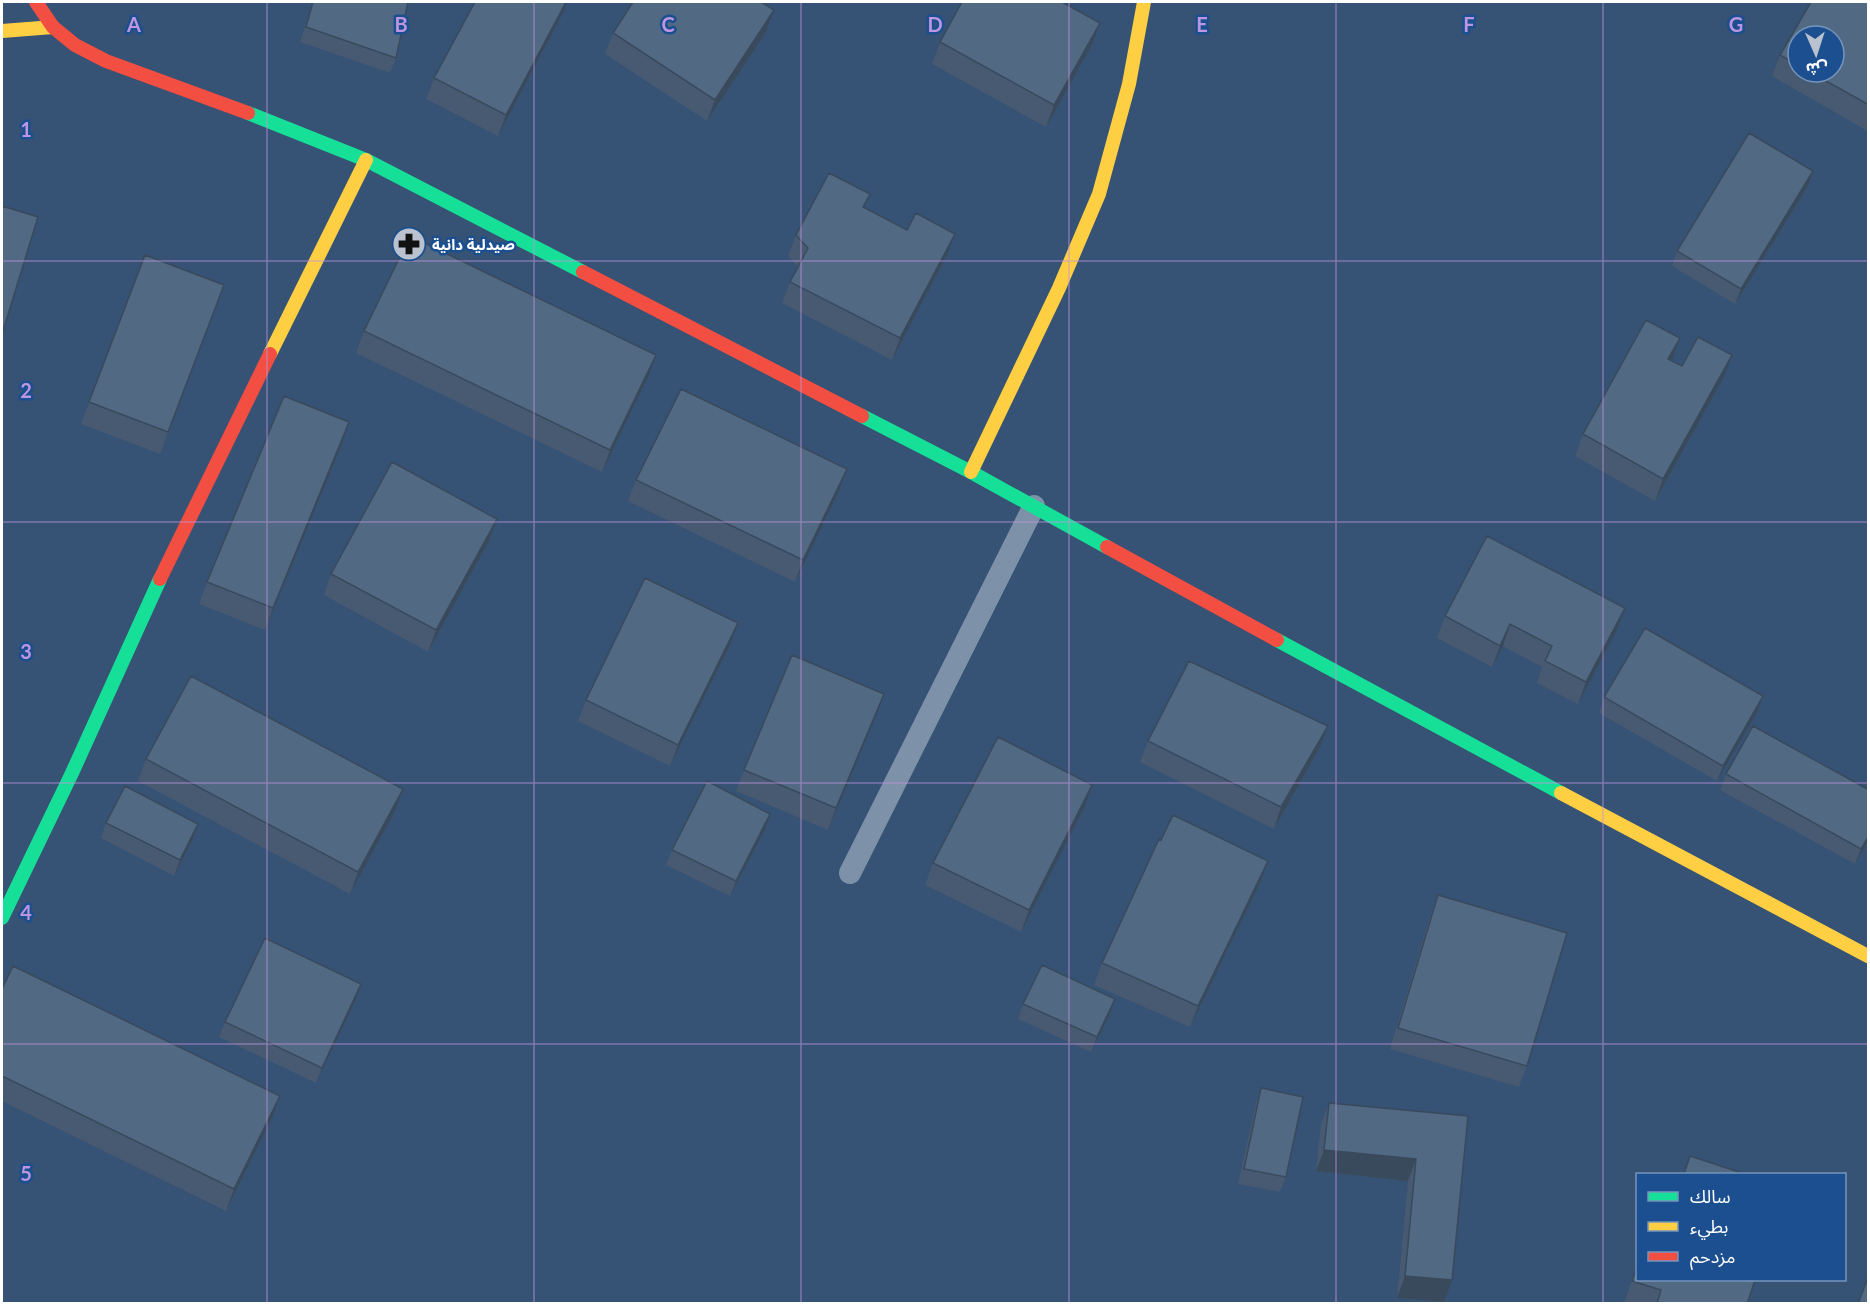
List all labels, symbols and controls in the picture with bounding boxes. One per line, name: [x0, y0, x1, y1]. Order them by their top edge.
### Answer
text: A: [126, 12, 141, 36]
text: B: [394, 12, 408, 36]
text: C: [661, 12, 675, 36]
text: D: [927, 12, 943, 36]
text: E: [1196, 12, 1208, 36]
text: F: [1463, 12, 1475, 36]
text: G: [1729, 12, 1743, 36]
north arrow: [1786, 24, 1846, 84]
text: ش: [1805, 58, 1828, 80]
text: 1: [20, 117, 32, 141]
pharmacy icon: صيدلية دانية: [391, 226, 427, 262]
place label: صيدلية دانية: [432, 235, 515, 253]
text: 2: [20, 378, 32, 402]
text: 3: [20, 639, 32, 663]
text: 4: [20, 900, 32, 924]
text: 5: [20, 1161, 32, 1185]
legend: [1636, 1173, 1846, 1281]
text: سالك: [1690, 1185, 1731, 1207]
text: بطيء: [1690, 1215, 1728, 1240]
text: مزدحم: [1690, 1245, 1735, 1270]

